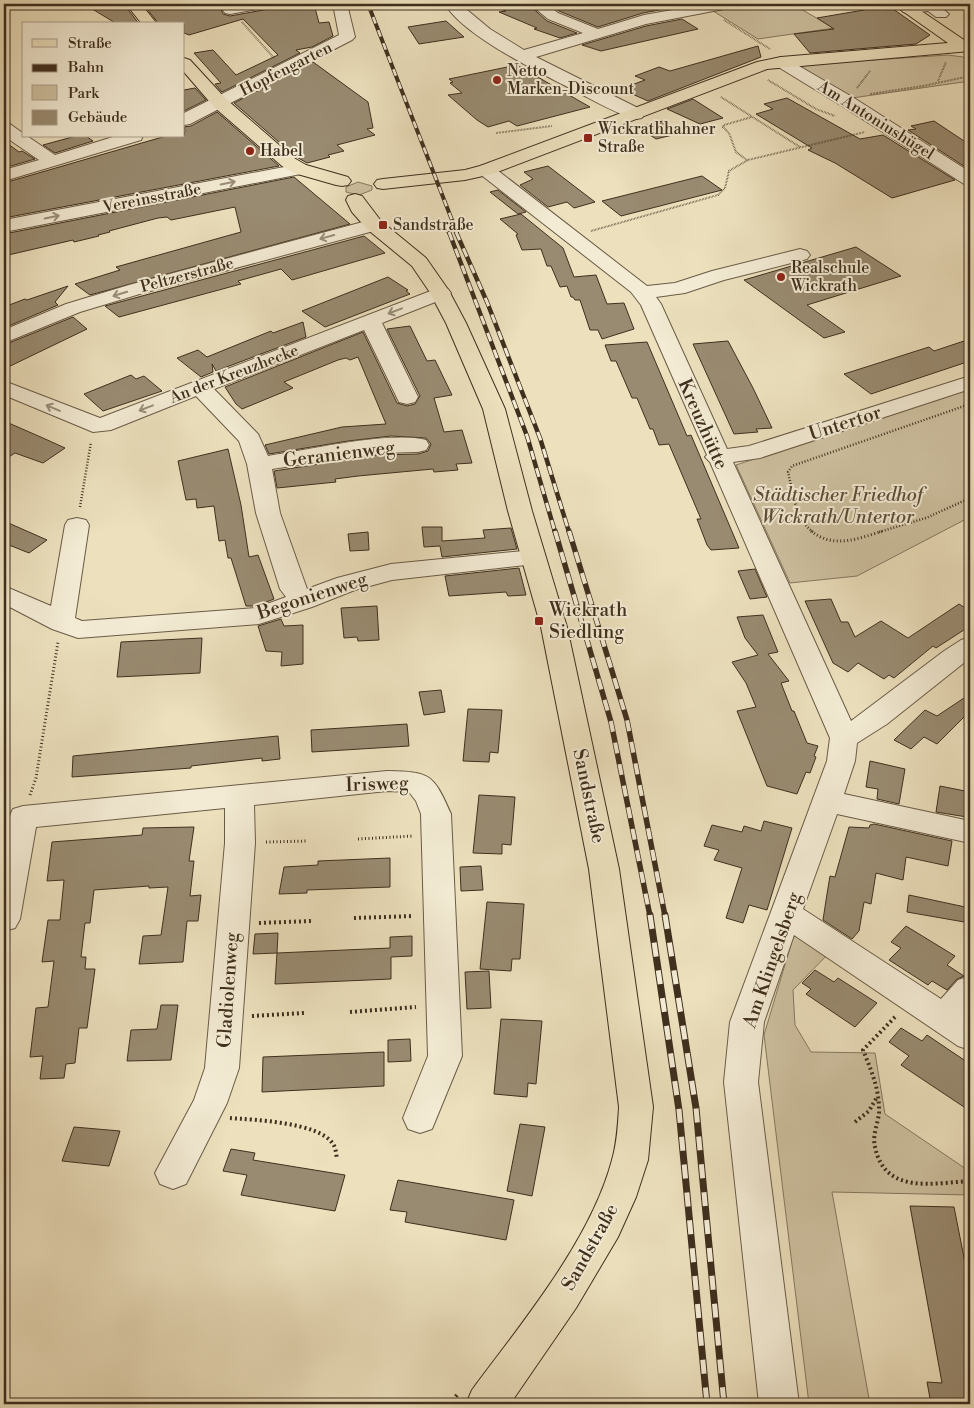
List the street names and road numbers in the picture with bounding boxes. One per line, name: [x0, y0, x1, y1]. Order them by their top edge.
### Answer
street label: Hopfengarten: [237, 37, 336, 101]
street label: Am Antoniushügel: [813, 76, 938, 164]
street label: Vereinsstraße: [100, 179, 203, 218]
street label: Peltzerstraße: [138, 253, 236, 297]
street label: An der Kreuzhecke: [166, 340, 301, 408]
street label: Kreuzhütte: [672, 375, 734, 473]
street label: Untertor: [806, 400, 884, 446]
street label: Geranienweg: [282, 435, 396, 473]
street label: Begonienweg: [253, 567, 370, 625]
street label: Sandstraße: [567, 747, 611, 845]
street label: Irisweg: [345, 771, 409, 797]
street label: Am Klingelsberg: [737, 889, 807, 1032]
street label: Gladiolenweg: [212, 931, 244, 1049]
street label: Sandstraße: [556, 1199, 624, 1295]

